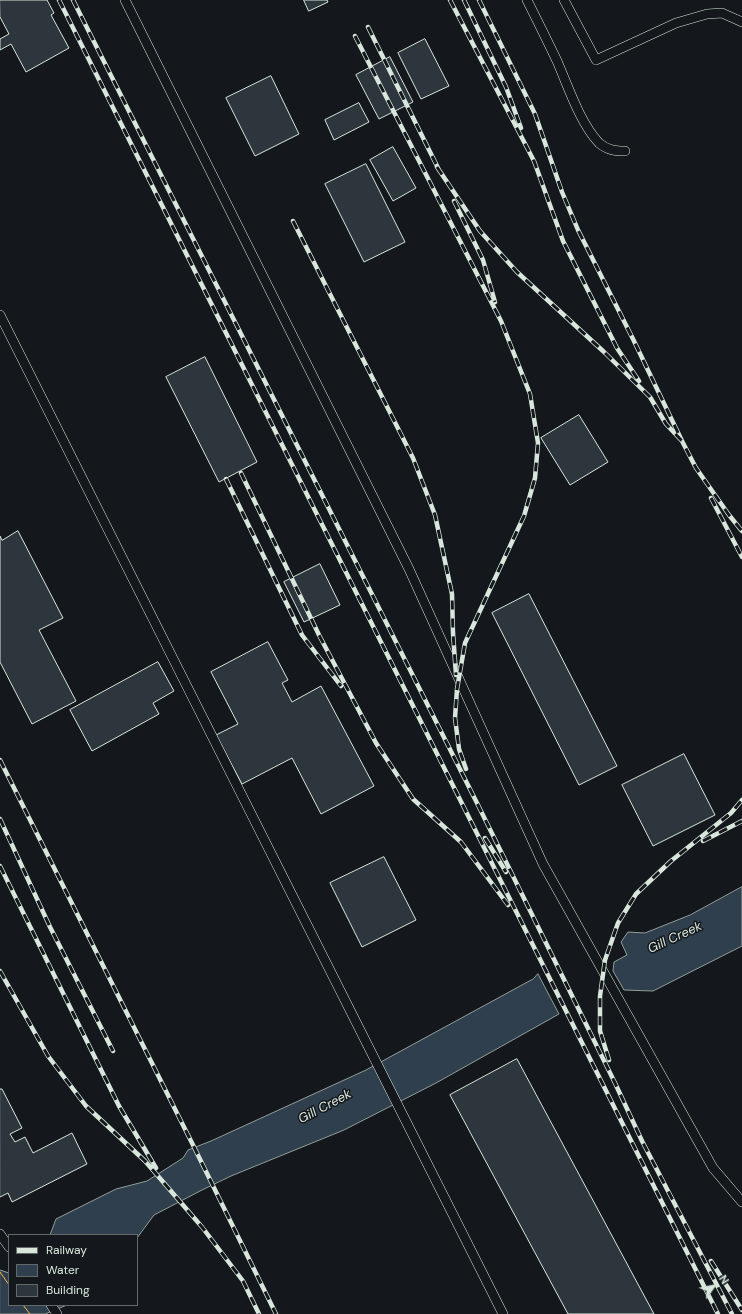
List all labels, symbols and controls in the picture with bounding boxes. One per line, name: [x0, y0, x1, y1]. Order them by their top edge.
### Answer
water label: Gill Creek: [645, 919, 705, 957]
water label: Gill Creek: [296, 1087, 354, 1127]
legend: [8, 1234, 138, 1306]
text: Railway: [46, 1242, 87, 1258]
text: Water: [46, 1262, 79, 1278]
north arrow: [694, 1266, 734, 1306]
text: N: [716, 1272, 732, 1287]
text: Building: [46, 1282, 90, 1298]

